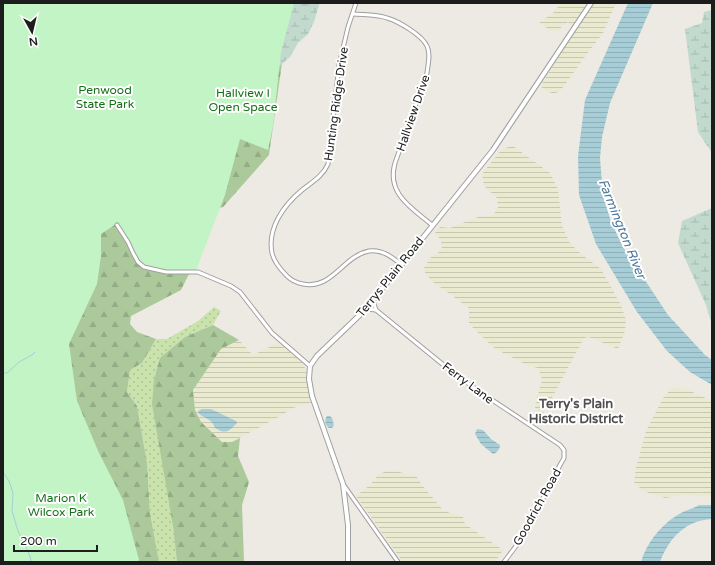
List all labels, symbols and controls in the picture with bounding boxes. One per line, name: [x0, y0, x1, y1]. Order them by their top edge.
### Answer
north arrow: [12, 12, 52, 52]
text: N: [28, 34, 39, 48]
street label: Hunting Ridge Drive: [321, 46, 351, 162]
street label: Hallview Drive: [393, 73, 433, 153]
park label: Penwood State Park: [76, 83, 135, 111]
park label: Hallview I Open Space: [208, 86, 278, 114]
water label: Farmington River: [595, 177, 650, 283]
street label: Terrys Plain Road: [353, 234, 427, 320]
street label: Ferry Lane: [440, 359, 496, 407]
district label: Terry's Plain Historic District: [529, 396, 623, 427]
street label: Goodrich Road: [510, 466, 564, 548]
park label: Marion K Wilcox Park: [28, 491, 95, 519]
scale bar: [14, 527, 97, 553]
text: 200 m: [20, 534, 57, 548]

